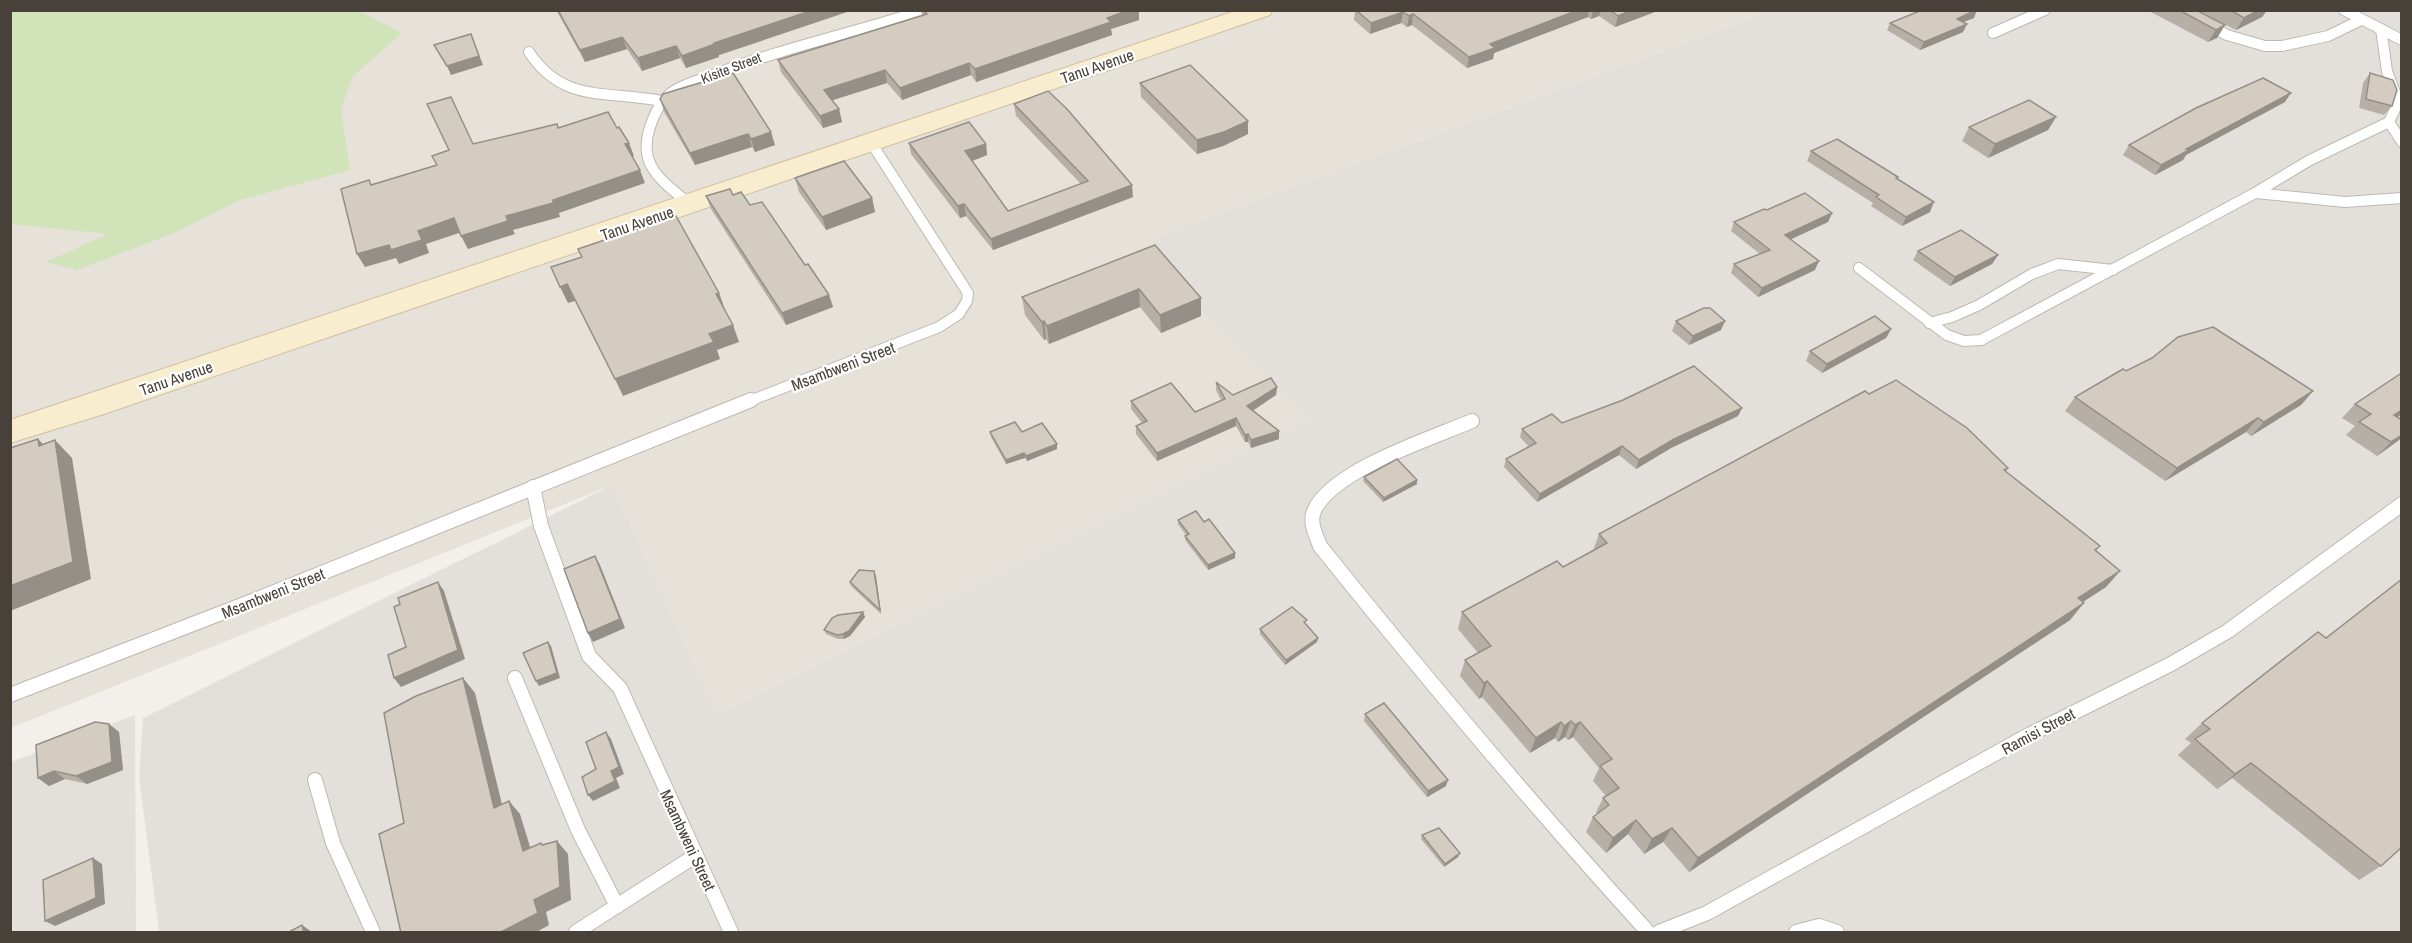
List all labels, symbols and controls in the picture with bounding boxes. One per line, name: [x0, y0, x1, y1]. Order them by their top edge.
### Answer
street label: Tanu Avenue: [1058, 43, 1136, 89]
street label: Kisite Street: [698, 48, 764, 88]
street label: Tanu Avenue: [598, 200, 676, 246]
street label: Msambweni Street: [788, 336, 898, 396]
street label: Tanu Avenue: [137, 355, 215, 401]
street label: Msambweni Street: [218, 562, 328, 624]
street label: Ramisi Street: [1997, 702, 2079, 760]
street label: Msambweni Street: [655, 786, 721, 895]

